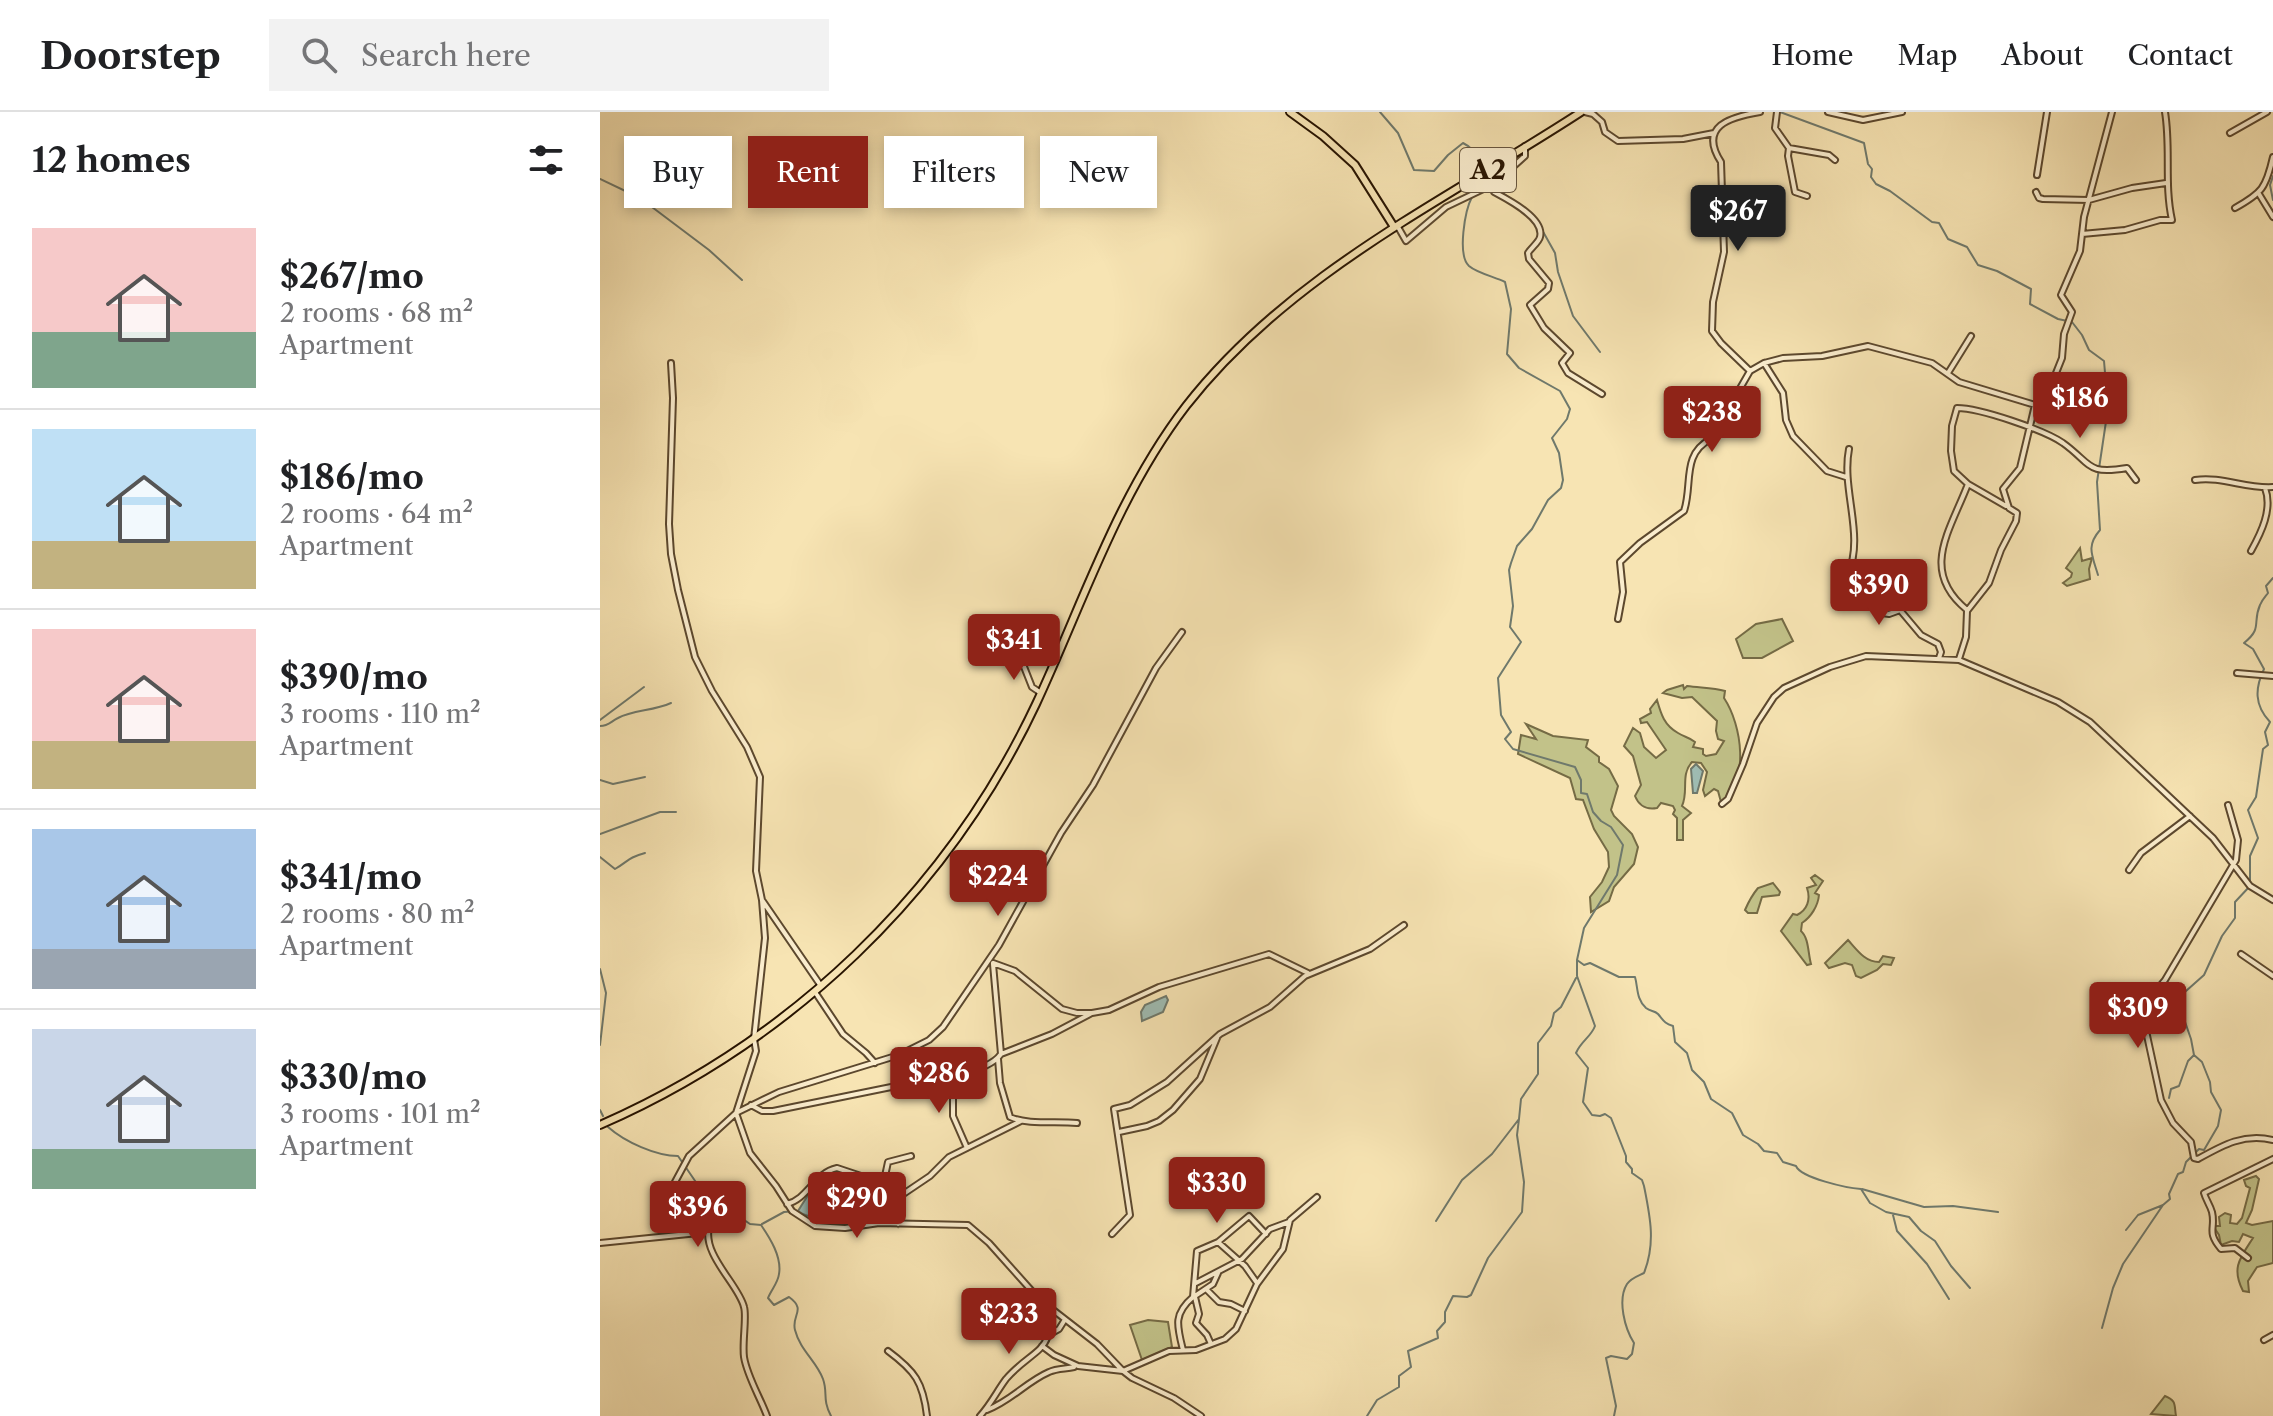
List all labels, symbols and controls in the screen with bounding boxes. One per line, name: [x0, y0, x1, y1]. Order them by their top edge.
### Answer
search box: [269, 19, 829, 91]
text: Doorstep: [40, 32, 221, 79]
icon: search: [297, 33, 341, 77]
text: Search here: [361, 37, 531, 74]
text: Home: [1771, 38, 1853, 72]
text: Map: [1897, 38, 1957, 72]
text: About: [2001, 38, 2083, 72]
text: Contact: [2127, 38, 2233, 72]
chip: Buy: [624, 136, 732, 208]
chip: Rent: [748, 136, 868, 208]
chip: Filters: [884, 136, 1024, 208]
chip: New: [1040, 136, 1157, 208]
icon: filters: [524, 138, 568, 182]
text: 12 homes: [32, 139, 191, 181]
road number: A2: [1460, 148, 1516, 192]
pin: $267: [1691, 185, 1785, 253]
text: $267: [1709, 195, 1767, 227]
text: $267/mo: [280, 255, 424, 297]
icon: home: [96, 260, 192, 356]
text: 2 rooms · 68 m²: [280, 297, 473, 329]
text: Apartment: [280, 329, 413, 361]
pin: $186: [2033, 372, 2127, 440]
text: $186: [2051, 382, 2109, 414]
pin: $238: [1665, 386, 1759, 454]
text: $238: [1682, 396, 1742, 428]
text: $186/mo: [280, 456, 424, 498]
icon: home: [96, 461, 192, 557]
text: 2 rooms · 64 m²: [280, 498, 473, 530]
text: Apartment: [280, 530, 413, 562]
pin: $390: [1832, 559, 1926, 627]
text: $390: [1848, 569, 1910, 601]
pin: $341: [967, 614, 1061, 682]
text: $341: [986, 624, 1042, 656]
text: $390/mo: [280, 656, 428, 698]
icon: home: [96, 661, 192, 757]
text: 3 rooms · 110 m²: [280, 698, 481, 730]
text: Apartment: [280, 730, 413, 762]
pin: $224: [951, 850, 1045, 918]
text: $341/mo: [280, 856, 422, 898]
text: $224: [968, 860, 1028, 892]
icon: home: [96, 861, 192, 957]
text: 2 rooms · 80 m²: [280, 898, 475, 930]
text: Apartment: [280, 930, 413, 962]
pin: $309: [2091, 982, 2185, 1050]
text: $309: [2107, 992, 2169, 1024]
pin: $286: [892, 1047, 986, 1115]
text: $330/mo: [280, 1056, 427, 1098]
text: $286: [908, 1057, 970, 1089]
icon: home: [96, 1061, 192, 1157]
text: 3 rooms · 101 m²: [280, 1098, 481, 1130]
text: Apartment: [280, 1130, 413, 1162]
pin: $330: [1170, 1157, 1264, 1225]
text: $330: [1187, 1167, 1247, 1199]
pin: $290: [810, 1172, 904, 1240]
pin: $396: [651, 1181, 745, 1249]
text: $290: [826, 1182, 888, 1214]
text: $396: [668, 1191, 728, 1223]
pin: $233: [962, 1288, 1056, 1356]
text: $233: [979, 1298, 1039, 1330]

